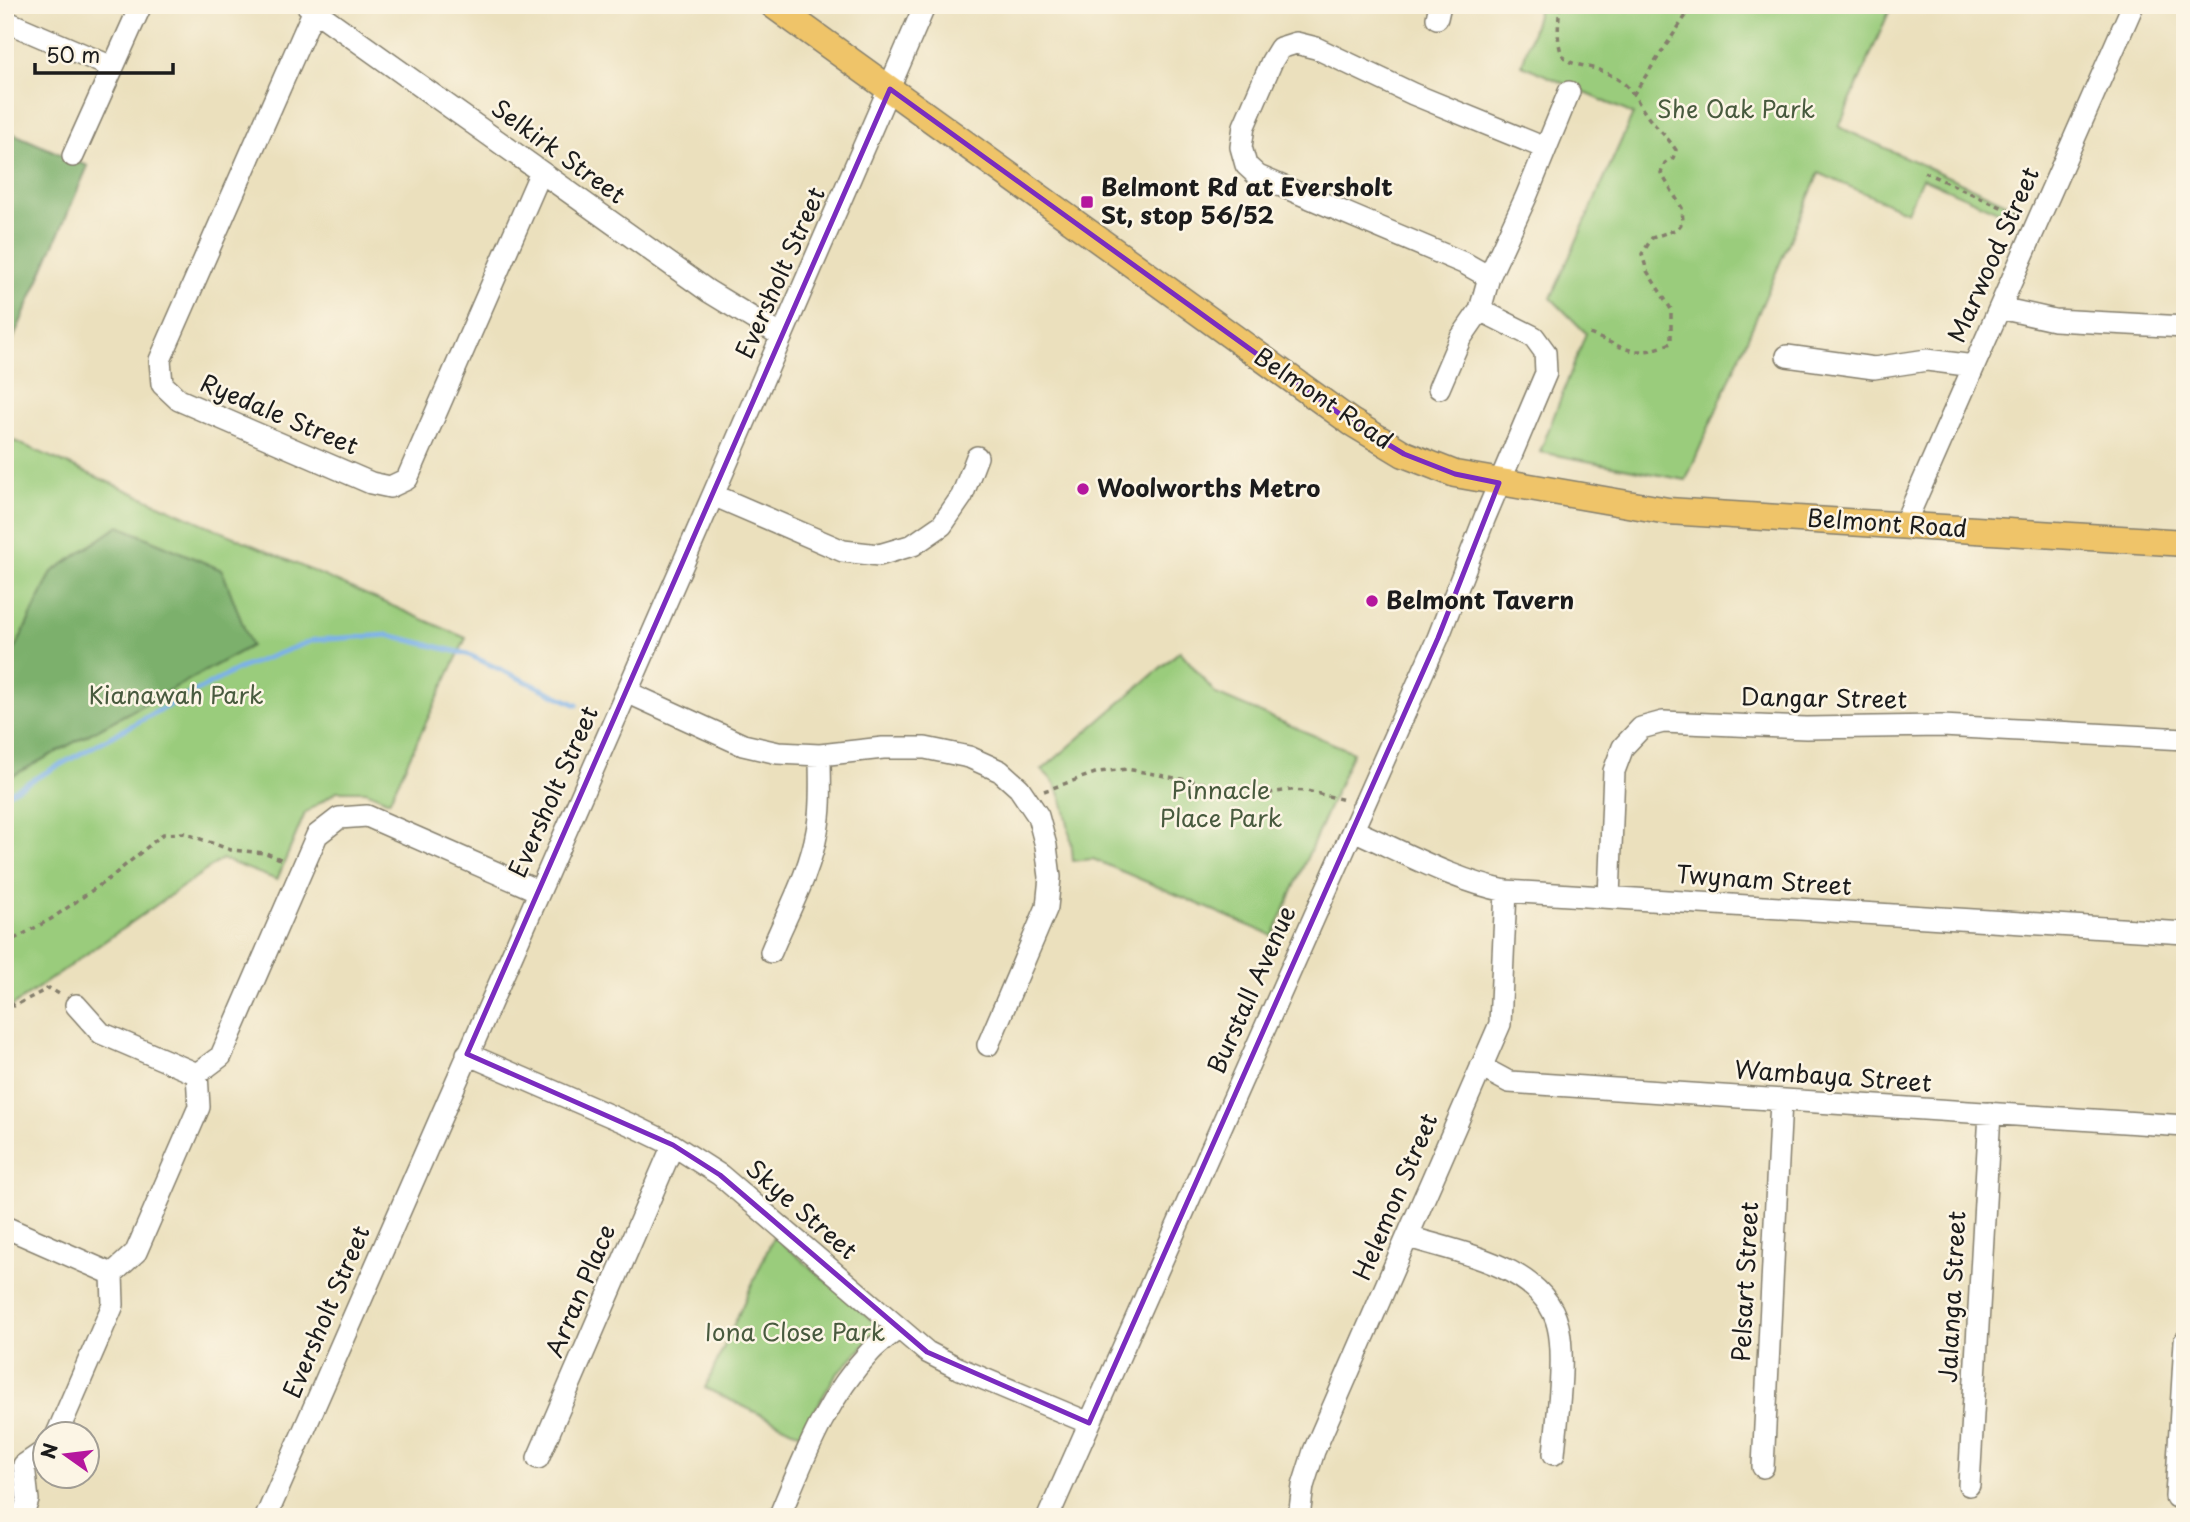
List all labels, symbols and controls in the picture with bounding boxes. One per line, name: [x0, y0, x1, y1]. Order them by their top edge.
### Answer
scale bar: [35, 32, 173, 76]
text: 50 m: [46, 38, 100, 70]
street label: Selkirk Street: [485, 89, 634, 212]
park label: She Oak Park: [1657, 90, 1815, 126]
street label: Marwood Street: [1937, 161, 2047, 348]
place label: Belmont Rd at Eversholt St, stop 56/52: [1101, 168, 1393, 232]
street label: Eversholt Street: [725, 181, 833, 364]
marker: Belmont Rd at Eversholt St, stop 56/52: [1079, 194, 1095, 210]
street label: Belmont Road: [1248, 338, 1401, 457]
street label: Ryedale Street: [195, 364, 365, 463]
place label: Woolworths Metro: [1097, 469, 1320, 505]
marker: Woolworths Metro: [1075, 481, 1091, 497]
street label: Belmont Road: [1806, 498, 1968, 546]
place label: Belmont Tavern: [1386, 581, 1574, 617]
marker: Belmont Tavern: [1364, 593, 1380, 609]
park label: Kianawah Park: [88, 676, 264, 712]
street label: Dangar Street: [1741, 678, 1908, 716]
street label: Eversholt Street: [498, 700, 606, 883]
park label: Pinnacle Place Park: [1160, 771, 1282, 835]
street label: Twynam Street: [1675, 855, 1853, 903]
street label: Burstall Avenue: [1197, 899, 1303, 1079]
street label: Wambaya Street: [1733, 1050, 1933, 1100]
street label: Helemon Street: [1343, 1107, 1446, 1285]
street label: Skye Street: [739, 1150, 866, 1267]
street label: Pelsart Street: [1722, 1201, 1766, 1363]
street label: Jalanga Street: [1929, 1210, 1973, 1384]
street label: Arran Place: [535, 1218, 623, 1362]
street label: Eversholt Street: [273, 1219, 378, 1403]
park label: Iona Close Park: [705, 1313, 885, 1349]
north arrow: [32, 1420, 102, 1490]
text: N: [33, 1440, 64, 1461]

